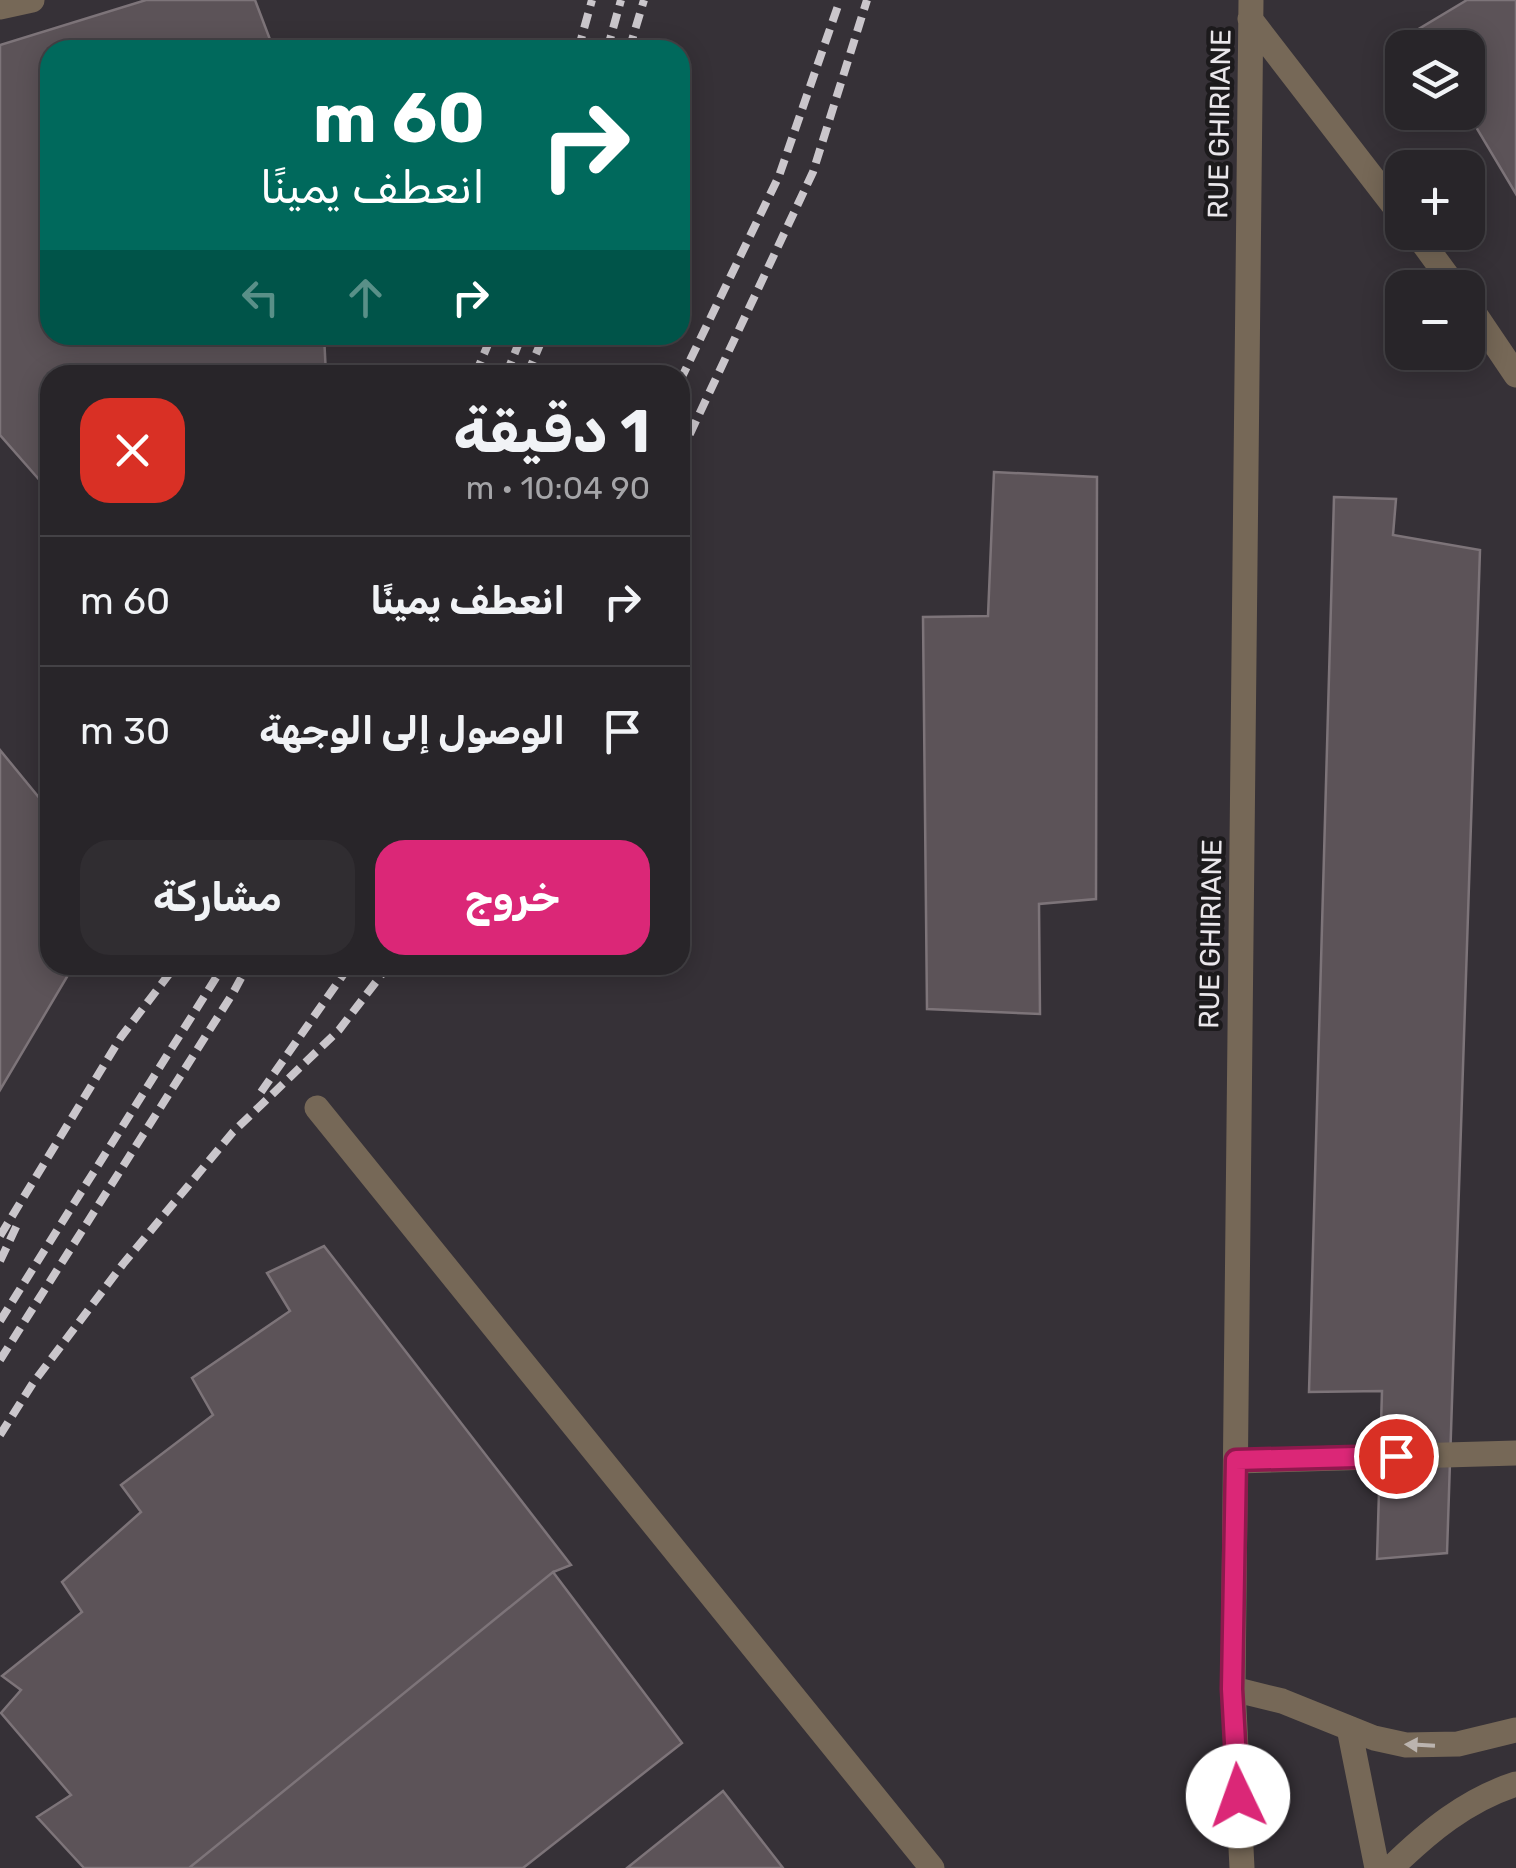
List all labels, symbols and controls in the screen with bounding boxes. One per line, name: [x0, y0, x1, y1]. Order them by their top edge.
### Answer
street label: RUE GHIRIANE: [1201, 29, 1238, 219]
map controls: [1385, 30, 1485, 370]
button: layers: [1385, 30, 1485, 130]
text: 60 m: [313, 77, 485, 160]
icon: right: [520, 80, 650, 210]
button: +: [1385, 150, 1485, 250]
text: انعطف يمينًا: [260, 161, 485, 214]
icon: left: [233, 270, 288, 325]
icon: ahead: [338, 270, 393, 325]
icon: right: [443, 270, 498, 325]
button: −: [1385, 270, 1485, 370]
text: 1 دقيقة: [453, 396, 650, 467]
button: close: [80, 398, 185, 503]
text: 90 m · 10:04: [466, 469, 650, 507]
icon: right: [595, 574, 650, 629]
text: 60 m: [80, 578, 170, 624]
text: انعطف يمينًا: [370, 578, 565, 624]
icon: arrive: [595, 704, 650, 759]
text: 30 m: [80, 708, 170, 754]
text: الوصول إلى الوجهة: [259, 708, 565, 754]
street label: RUE GHIRIANE: [1192, 839, 1229, 1029]
button: مشاركة: [80, 840, 355, 955]
button: خروج: [375, 840, 650, 955]
pin: [1354, 1414, 1439, 1499]
icon: arrive: [1369, 1429, 1424, 1484]
one-way arrow: [1404, 1737, 1436, 1753]
position arrow: [1186, 1744, 1290, 1848]

